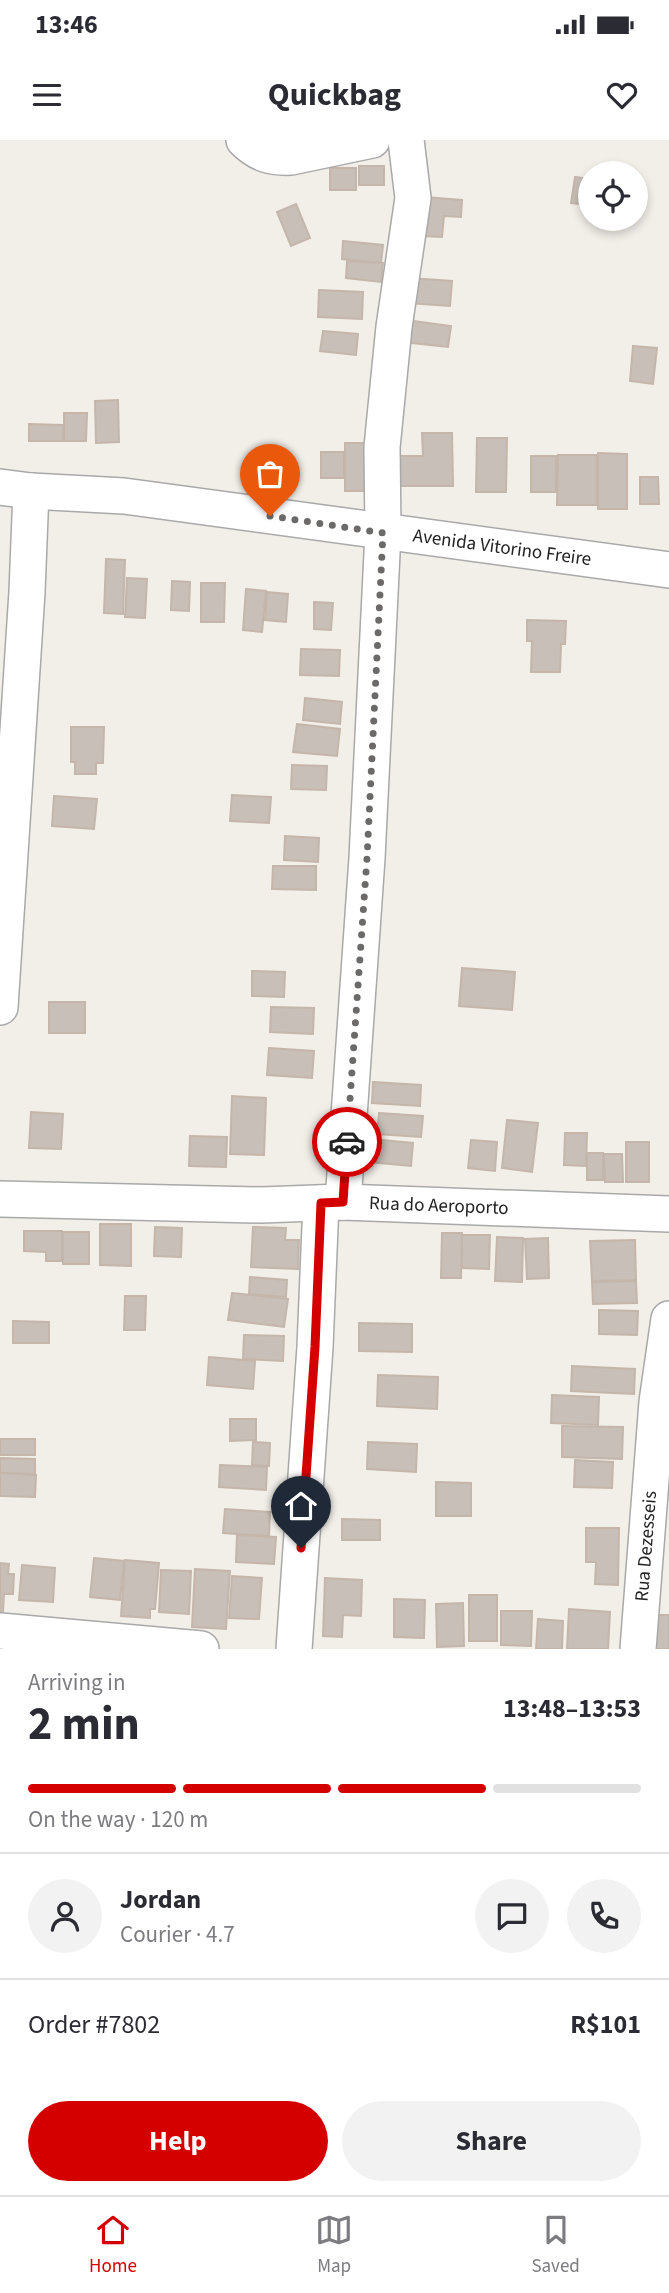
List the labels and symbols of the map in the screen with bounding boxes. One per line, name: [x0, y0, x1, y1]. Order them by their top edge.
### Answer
pin: [240, 444, 300, 516]
street label: Avenida Vitorino Freire: [411, 522, 593, 573]
courier: [312, 1107, 382, 1177]
street label: Rua do Aeroporto: [369, 1189, 509, 1222]
pin: [271, 1476, 331, 1548]
street label: Rua Dezesseis: [628, 1490, 664, 1603]

